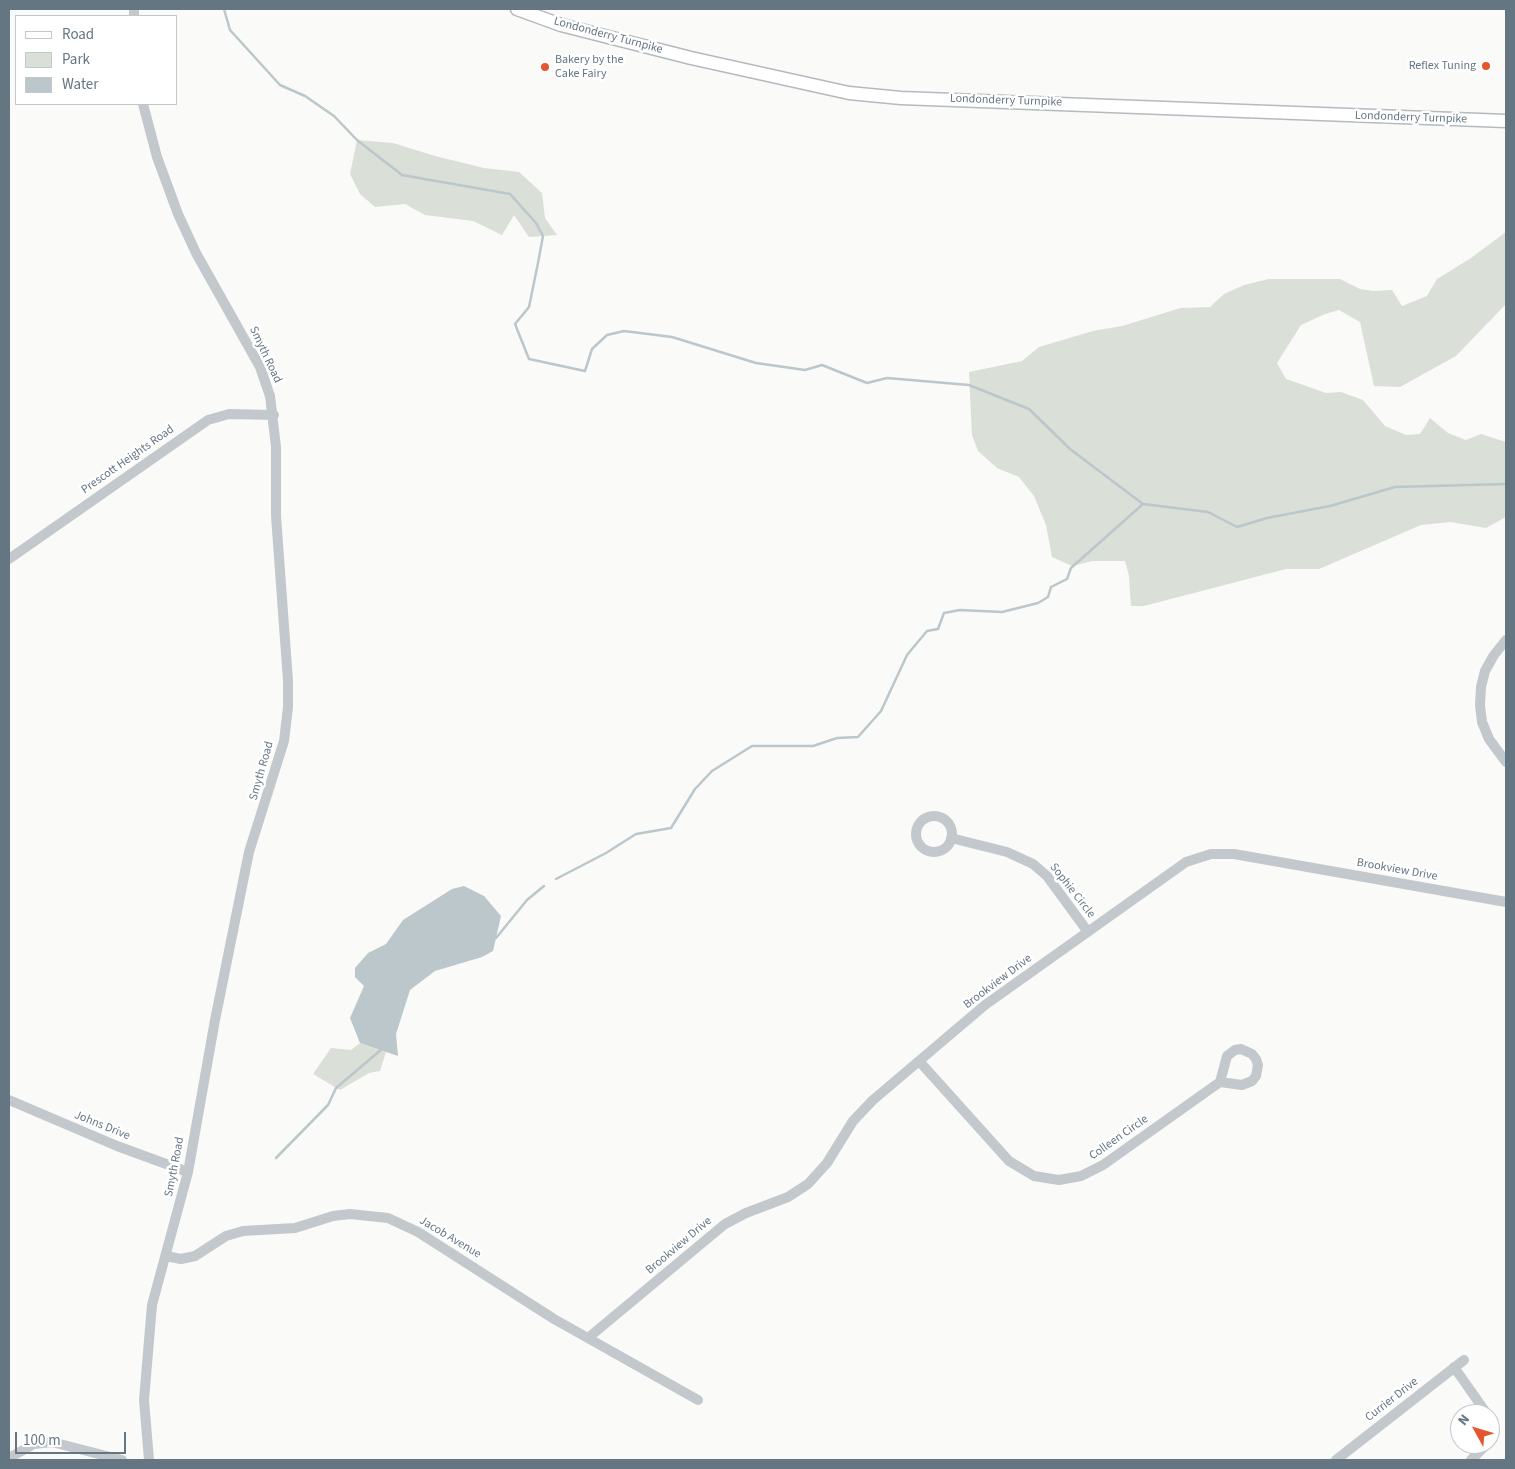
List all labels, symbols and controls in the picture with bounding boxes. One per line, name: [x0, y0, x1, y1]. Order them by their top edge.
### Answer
legend: [15, 15, 178, 105]
street label: Londonderry Turnpike: [552, 15, 664, 57]
text: Road: [62, 24, 94, 45]
text: Park: [62, 49, 90, 70]
place label: Bakery by the Cake Fairy: [555, 53, 623, 81]
place label: Reflex Tuning: [1409, 59, 1476, 73]
marker: Reflex Tuning: [1480, 60, 1492, 72]
marker: Bakery by the Cake Fairy: [539, 61, 551, 73]
text: Water: [62, 74, 98, 95]
street label: Londonderry Turnpike: [950, 92, 1062, 110]
street label: Londonderry Turnpike: [1355, 109, 1467, 127]
street label: Smyth Road: [246, 324, 284, 386]
street label: Prescott Heights Road: [79, 423, 177, 497]
street label: Smyth Road: [247, 740, 277, 802]
street label: Brookview Drive: [1356, 856, 1438, 884]
street label: Sophie Circle: [1046, 861, 1098, 921]
street label: Brookview Drive: [961, 952, 1035, 1012]
street label: Johns Drive: [72, 1108, 132, 1144]
street label: Colleen Circle: [1087, 1112, 1151, 1164]
street label: Smyth Road: [162, 1136, 188, 1198]
street label: Jacob Avenue: [416, 1214, 484, 1262]
street label: Brookview Drive: [643, 1214, 715, 1278]
street label: Currier Drive: [1363, 1375, 1421, 1425]
north arrow: [1450, 1404, 1500, 1454]
text: N: [1453, 1410, 1475, 1430]
scale bar: [18, 1422, 129, 1454]
text: 100 m: [23, 1430, 61, 1451]

